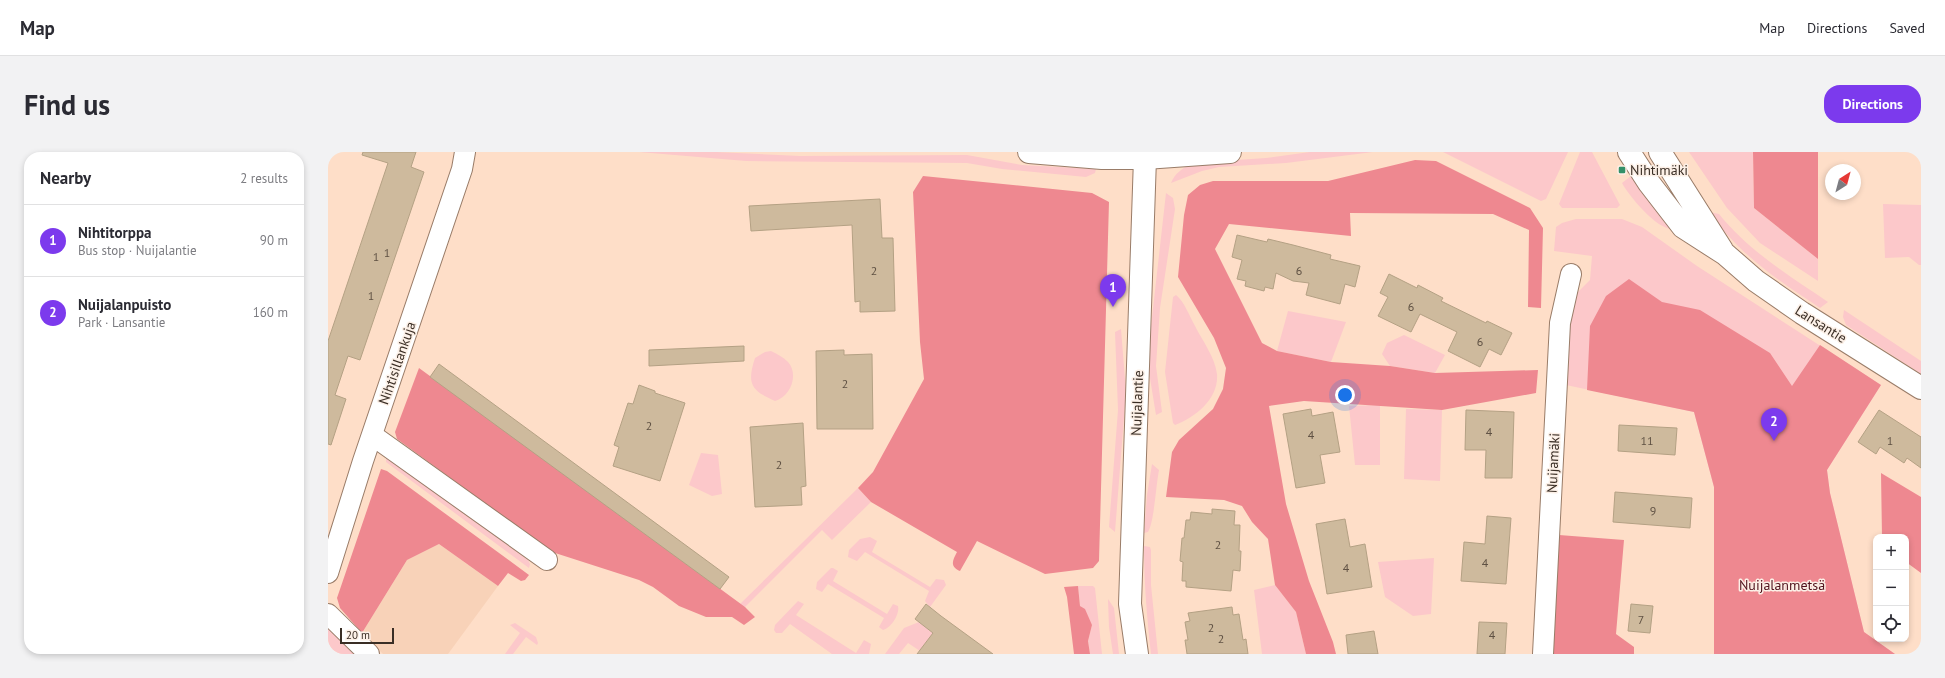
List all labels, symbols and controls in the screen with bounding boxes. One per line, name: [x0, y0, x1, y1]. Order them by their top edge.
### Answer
text: Map: [20, 16, 55, 40]
text: Map: [1759, 19, 1785, 37]
text: Directions: [1807, 19, 1867, 37]
text: Saved: [1889, 19, 1925, 37]
button: Directions: [1824, 85, 1921, 123]
text: Find us: [24, 86, 110, 123]
place label: Nihtimäki: [1630, 161, 1688, 179]
north arrow: [1825, 164, 1861, 200]
marker: Nihtimäki: [1617, 165, 1627, 175]
text: Nearby: [40, 167, 91, 189]
text: 2 results: [240, 170, 288, 187]
text: Nihtitorppa: [78, 223, 151, 242]
text: 1: [49, 232, 57, 249]
text: 90 m: [260, 232, 288, 249]
text: Bus stop · Nuijalantie: [78, 242, 197, 259]
house number: 1: [384, 245, 390, 260]
house number: 1: [373, 249, 379, 264]
house number: 2: [871, 263, 877, 278]
house number: 6: [1296, 263, 1302, 278]
pin: 1: [1100, 274, 1126, 307]
house number: 1: [368, 288, 374, 303]
text: Nuijalanpuisto: [78, 295, 171, 314]
house number: 6: [1408, 299, 1414, 314]
street label: Lansantie: [1792, 301, 1850, 347]
text: 2: [49, 304, 57, 321]
text: 160 m: [253, 304, 288, 321]
text: Park · Lansantie: [78, 314, 165, 331]
street label: Nihtisillankuja: [374, 319, 420, 407]
house number: 6: [1477, 334, 1483, 349]
street label: Nuijalantie: [1127, 370, 1147, 436]
house number: 2: [842, 376, 848, 391]
your location: [1335, 385, 1355, 405]
pin: 2: [1761, 408, 1787, 441]
house number: 2: [646, 418, 652, 433]
house number: 4: [1486, 424, 1493, 439]
house number: 4: [1308, 427, 1315, 442]
street label: Nuijamäki: [1542, 432, 1564, 494]
house number: 11: [1640, 433, 1654, 448]
house number: 1: [1887, 433, 1893, 448]
house number: 2: [776, 457, 782, 472]
house number: 9: [1650, 503, 1656, 518]
map controls: [1873, 534, 1909, 642]
button: +: [1873, 534, 1909, 570]
house number: 2: [1215, 537, 1221, 552]
house number: 4: [1482, 555, 1489, 570]
house number: 4: [1343, 560, 1350, 575]
button: −: [1873, 570, 1909, 606]
park label: Nuijalanmetsä: [1739, 576, 1825, 594]
button: locate: [1873, 606, 1909, 642]
house number: 7: [1638, 612, 1644, 627]
house number: 2: [1208, 620, 1214, 635]
scale bar: [340, 626, 394, 645]
house number: 4: [1489, 627, 1496, 642]
text: 20 m: [346, 628, 370, 642]
house number: 2: [1218, 631, 1224, 646]

